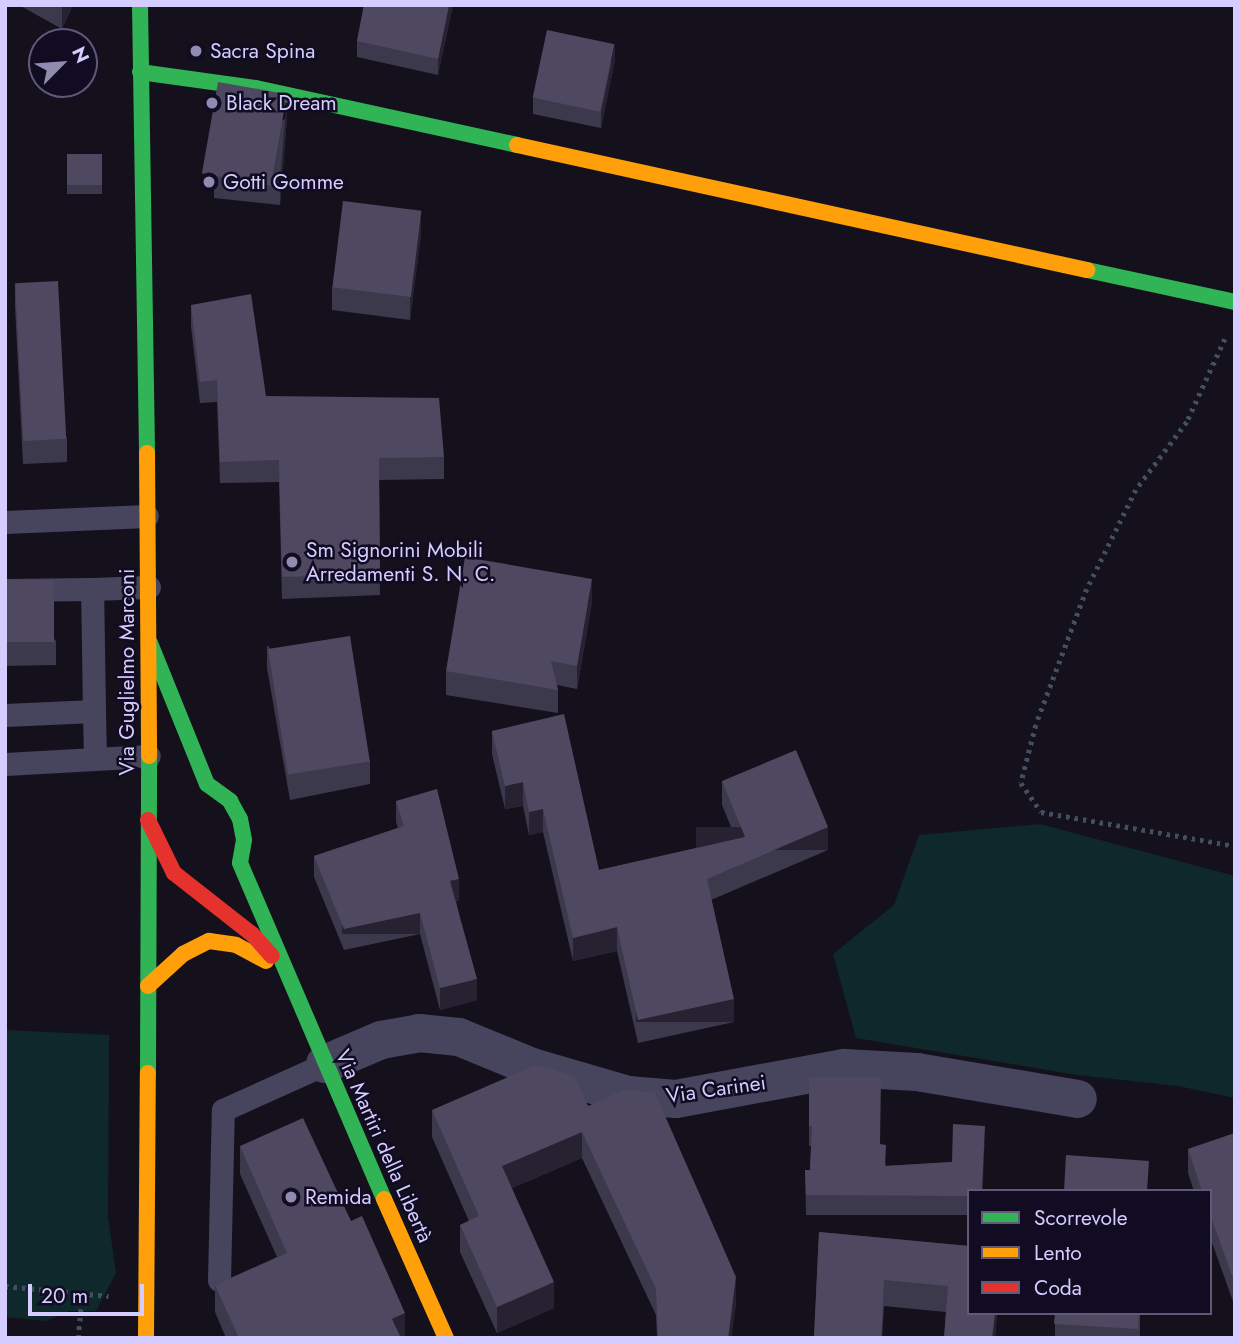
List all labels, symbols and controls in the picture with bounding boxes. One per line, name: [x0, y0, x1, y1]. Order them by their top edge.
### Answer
north arrow: [28, 28, 98, 98]
place label: Sacra Spina: [210, 38, 315, 64]
text: N: [65, 42, 96, 67]
marker: Sacra Spina: [188, 43, 204, 59]
place label: Black Dream: [226, 90, 337, 116]
marker: Black Dream: [204, 95, 220, 111]
place label: Gotti Gomme: [223, 169, 344, 195]
marker: Gotti Gomme: [201, 174, 217, 190]
place label: Sm Signorini Mobili Arredamenti S. N. C.: [306, 537, 495, 587]
marker: Sm Signorini Mobili Arredamenti S. N. C.: [284, 554, 300, 570]
street label: Via Guglielmo Marconi: [114, 568, 140, 776]
street label: Via Martiri della Libertà: [330, 1046, 438, 1246]
street label: Via Carinei: [665, 1070, 767, 1108]
place label: Remida: [305, 1184, 371, 1210]
marker: Remida: [283, 1189, 299, 1205]
legend: [967, 1189, 1212, 1315]
text: Scorrevole: [1034, 1203, 1128, 1233]
text: Lento: [1034, 1238, 1082, 1268]
scale bar: [32, 1270, 147, 1314]
text: Coda: [1034, 1273, 1082, 1303]
text: 20 m: [41, 1281, 88, 1311]

